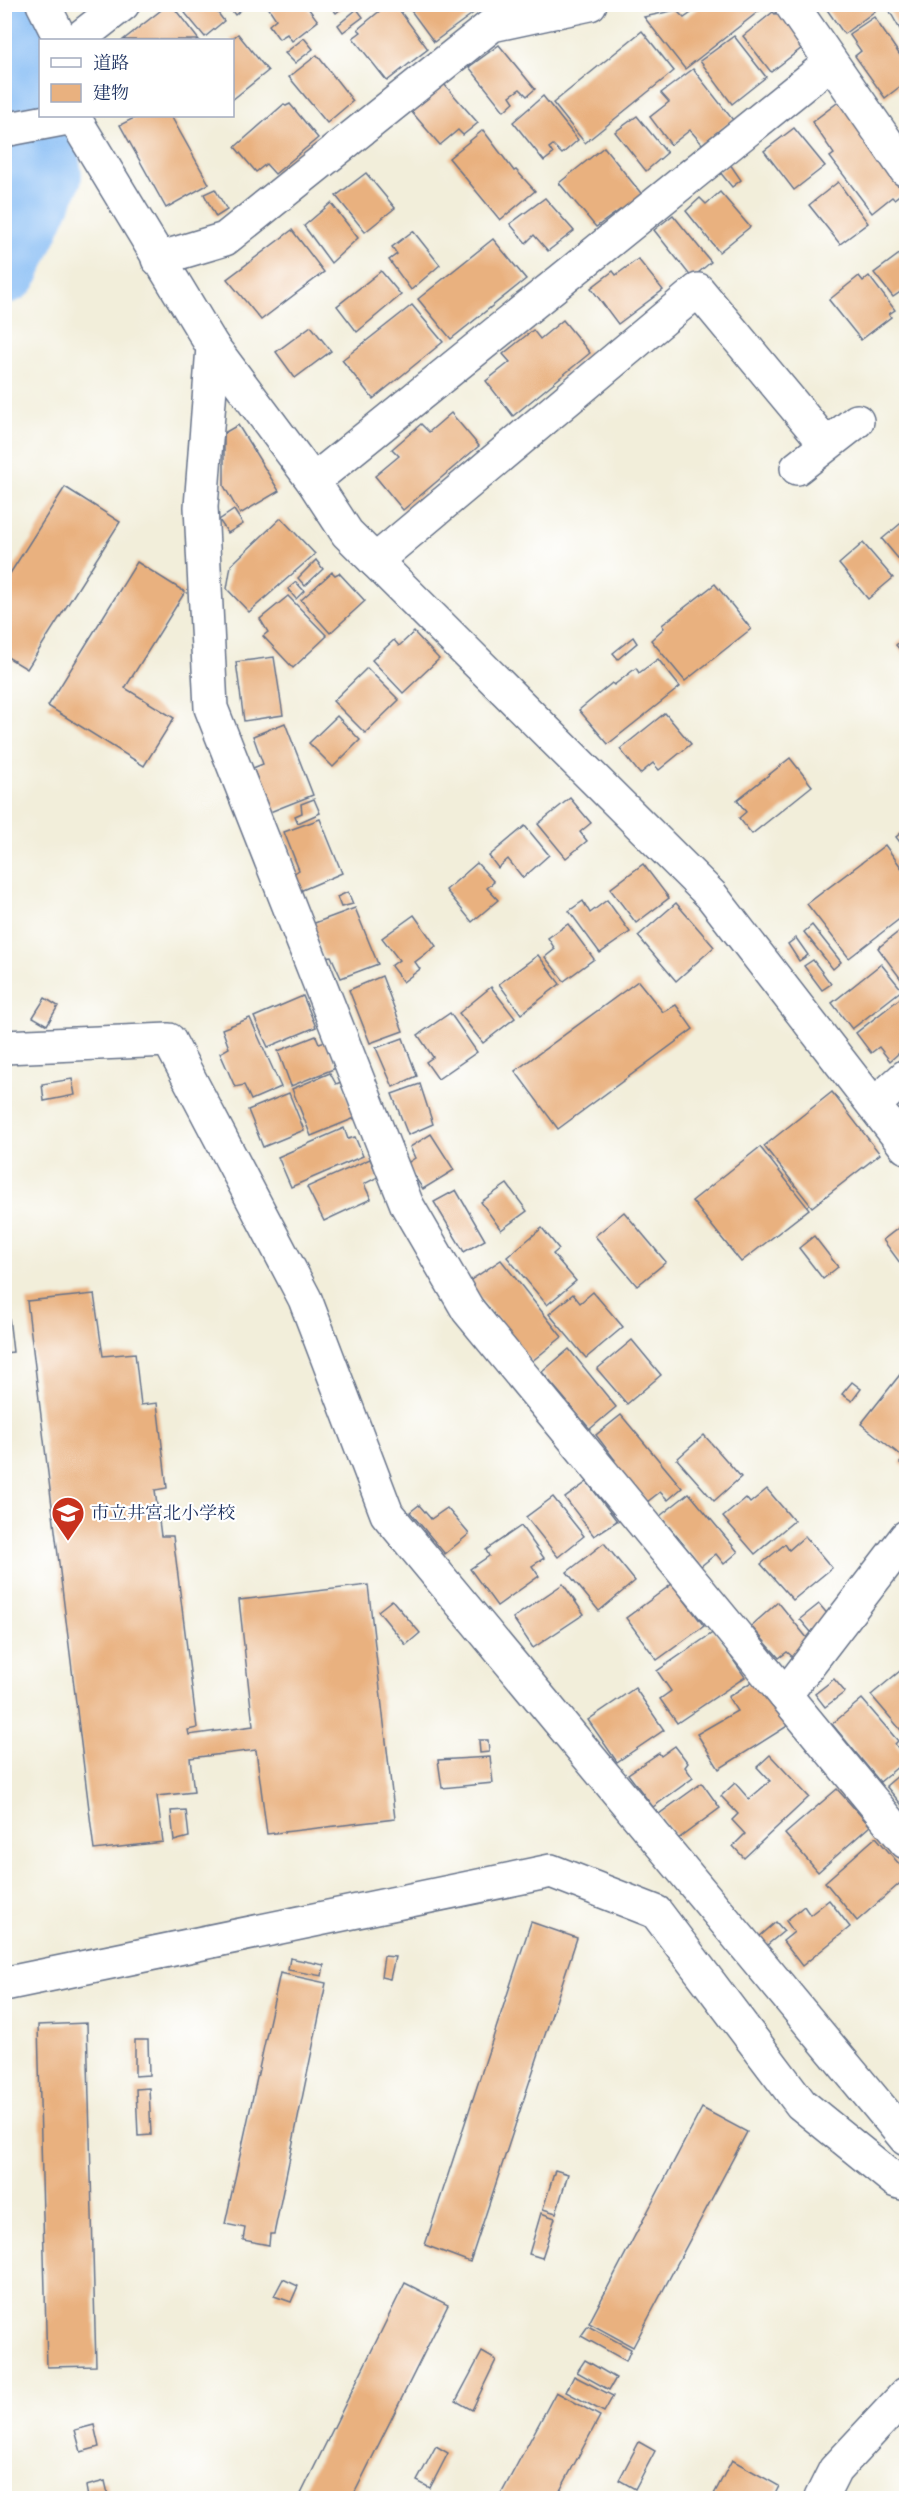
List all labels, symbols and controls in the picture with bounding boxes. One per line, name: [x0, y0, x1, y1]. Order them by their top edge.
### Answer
legend: [39, 39, 234, 117]
text: 道路: [93, 52, 129, 74]
text: 建物: [93, 82, 129, 104]
school or university icon: 市立井宮北小学校: [50, 1495, 86, 1542]
place label: 市立井宮北小学校: [91, 1502, 235, 1524]

